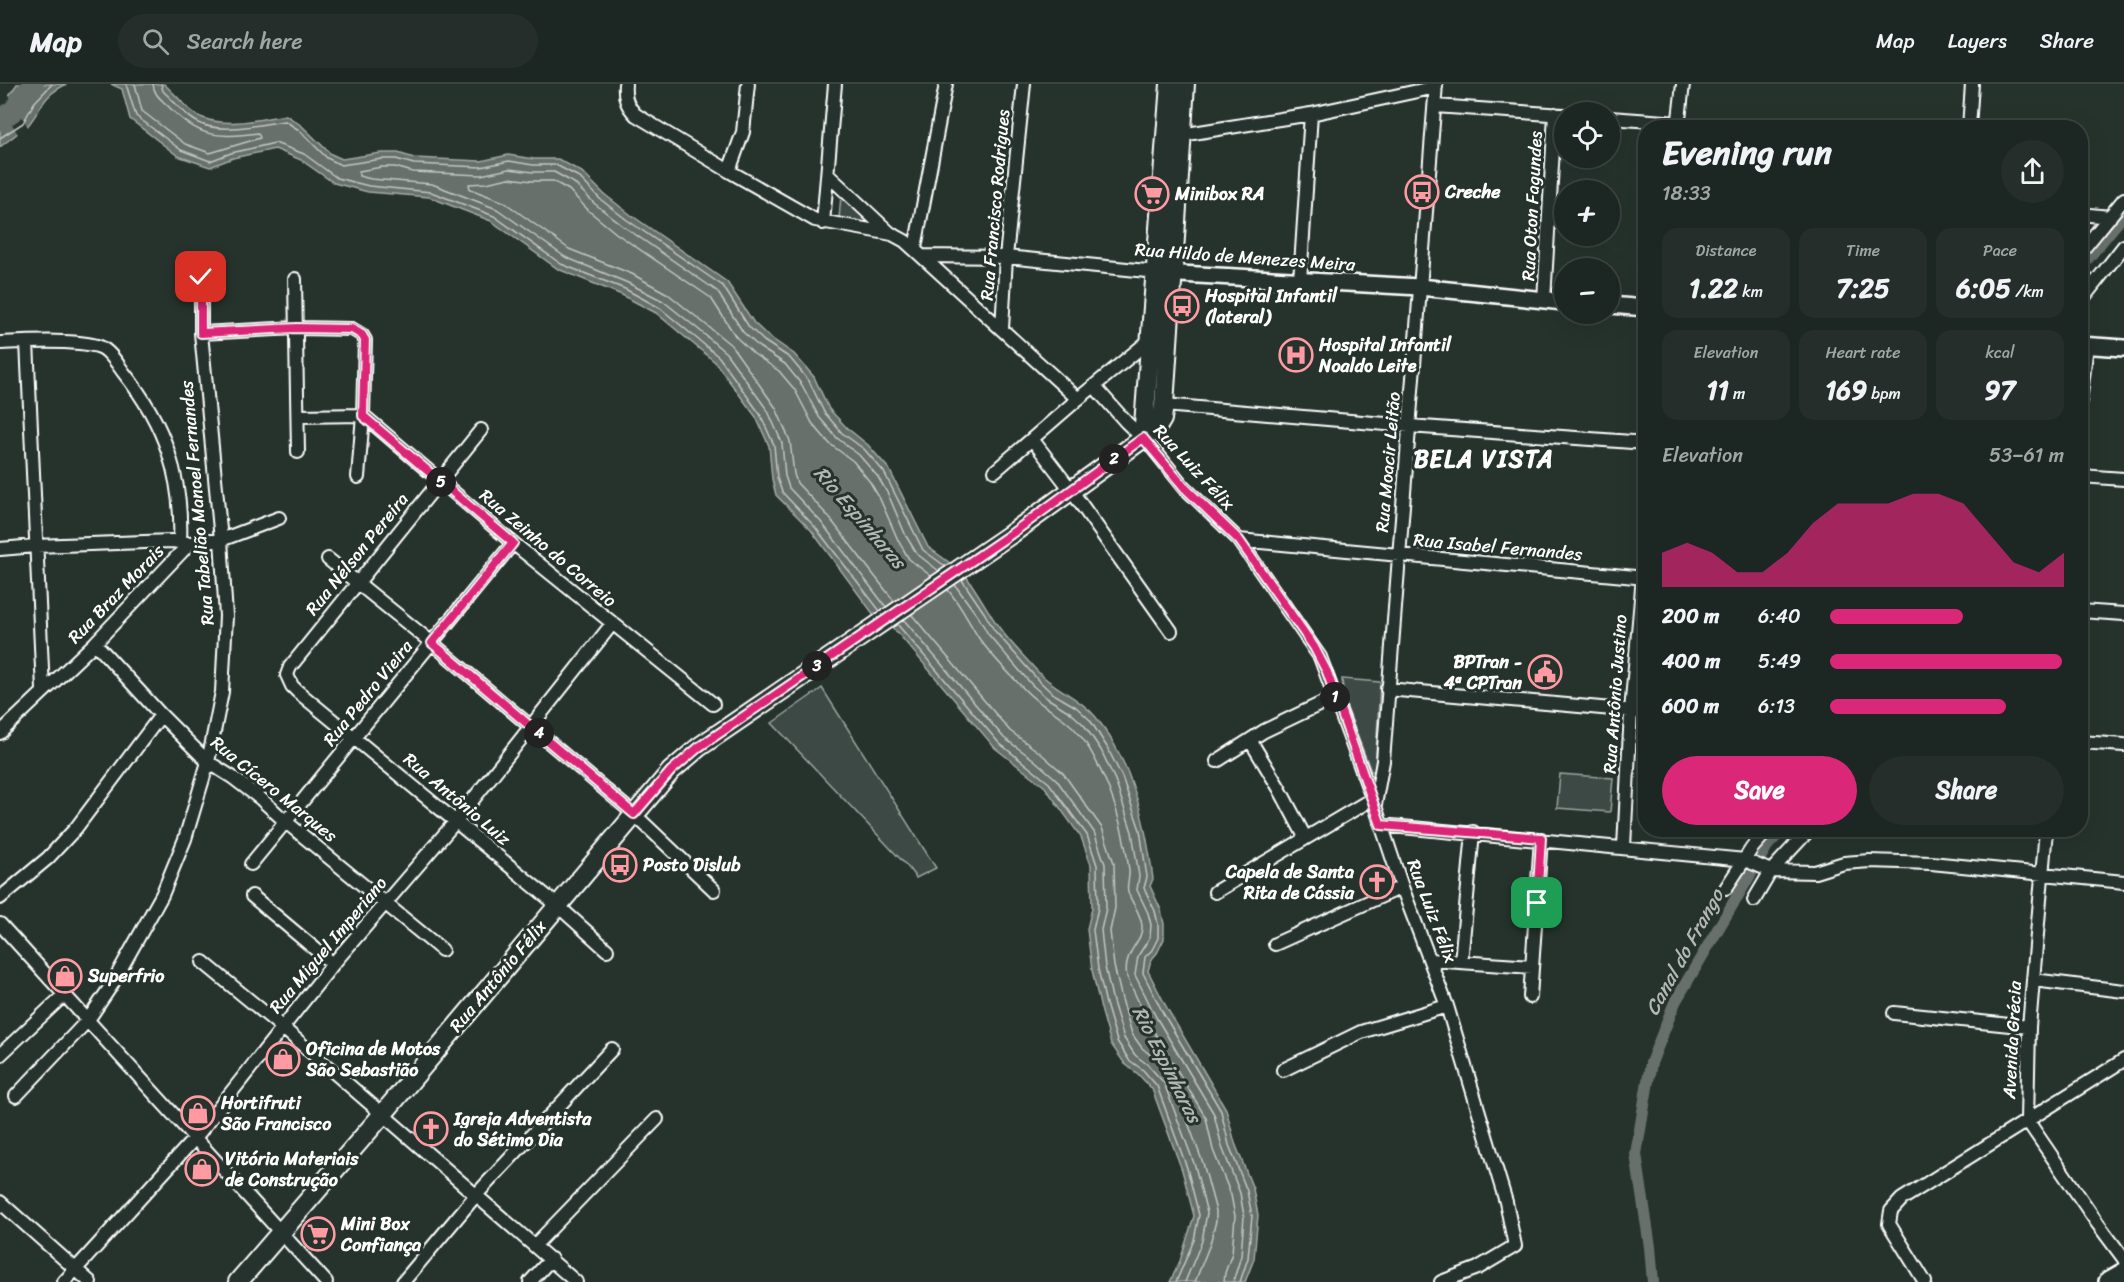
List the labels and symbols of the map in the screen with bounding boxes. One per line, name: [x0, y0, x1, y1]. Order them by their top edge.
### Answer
street label: Rua Francisco Rodrigues: [971, 107, 1019, 302]
street label: Rua Oton Fagundes: [1512, 130, 1552, 282]
bus stop icon: Creche: [1404, 174, 1440, 210]
supermarket icon: Minibox RA: [1134, 176, 1170, 212]
place label: Creche: [1444, 176, 1501, 208]
place label: Minibox RA: [1174, 178, 1264, 210]
street label: Rua Hildo de Menezes Meira: [1134, 233, 1357, 281]
pin: [175, 251, 226, 302]
place label: Hospital Infantil (lateral): [1204, 280, 1338, 333]
bus stop icon: Hospital Infantil (lateral): [1164, 288, 1200, 324]
place label: Hospital Infantil Noaldo Leite: [1318, 329, 1452, 382]
hospital icon: Hospital Infantil Noaldo Leite: [1278, 337, 1314, 373]
street label: Rua Tabelião Manoel Fernandes: [170, 379, 224, 627]
street label: Rua Moacir Leitão: [1366, 390, 1410, 534]
street label: Rua Luiz Félix: [1145, 416, 1243, 518]
district label: BELA VISTA: [1414, 438, 1554, 480]
pin: 2: [1099, 444, 1129, 474]
water label: Rio Espinharas: [805, 458, 916, 579]
pin: 5: [426, 467, 456, 497]
street label: Rua Zeinho do Correio: [472, 480, 624, 616]
street label: Rua Nélson Pereira: [297, 485, 417, 623]
street label: Rua Isabel Fernandes: [1412, 524, 1584, 570]
street label: Rua Braz Morais: [60, 536, 173, 651]
street label: Rua Antônio Justino: [1593, 613, 1637, 775]
street label: Rua Pedro Vieira: [315, 632, 422, 754]
place label: BPTran - 4ª CPTran: [1443, 646, 1522, 699]
pin: 3: [802, 651, 832, 681]
public building icon: BPTran - 4ª CPTran: [1527, 654, 1563, 690]
pin: 1: [1320, 682, 1350, 712]
pin: 4: [524, 718, 554, 748]
street label: Rua Cícero Marques: [203, 727, 345, 851]
street label: Rua Antônio Luiz: [396, 744, 519, 854]
bus stop icon: Posto Dislub: [602, 847, 638, 883]
place label: Posto Dislub: [643, 849, 741, 881]
street label: Rua Luiz Félix: [1398, 854, 1467, 968]
place label: Capela de Santa Rita de Cássia: [1225, 856, 1355, 909]
church icon: Capela de Santa Rita de Cássia: [1359, 864, 1395, 900]
street label: Rua Miguel Imperiano: [261, 869, 395, 1021]
pin: [1511, 877, 1562, 928]
water label: Canal do Frango: [1635, 881, 1735, 1022]
street label: Rua Antônio Félix: [441, 912, 556, 1040]
shop icon: Superfrio: [47, 958, 83, 994]
place label: Superfrio: [87, 960, 165, 992]
street label: Avenida Grécia: [1993, 979, 2031, 1101]
water label: Rio Espinharas: [1122, 1000, 1212, 1131]
place label: Oficina de Motos São Sebastião: [305, 1033, 441, 1086]
shop icon: Oficina de Motos São Sebastião: [265, 1041, 301, 1077]
place label: Hortifruti São Francisco: [220, 1087, 332, 1140]
shop icon: Hortifruti São Francisco: [180, 1095, 216, 1131]
place label: Igreja Adventista do Sétimo Dia: [453, 1103, 592, 1156]
church icon: Igreja Adventista do Sétimo Dia: [413, 1111, 449, 1147]
place label: Vitória Materiais de Construção: [225, 1143, 359, 1196]
shop icon: Vitória Materiais de Construção: [184, 1151, 220, 1187]
place label: Mini Box Confiança: [340, 1208, 422, 1261]
supermarket icon: Mini Box Confiança: [300, 1216, 336, 1252]

